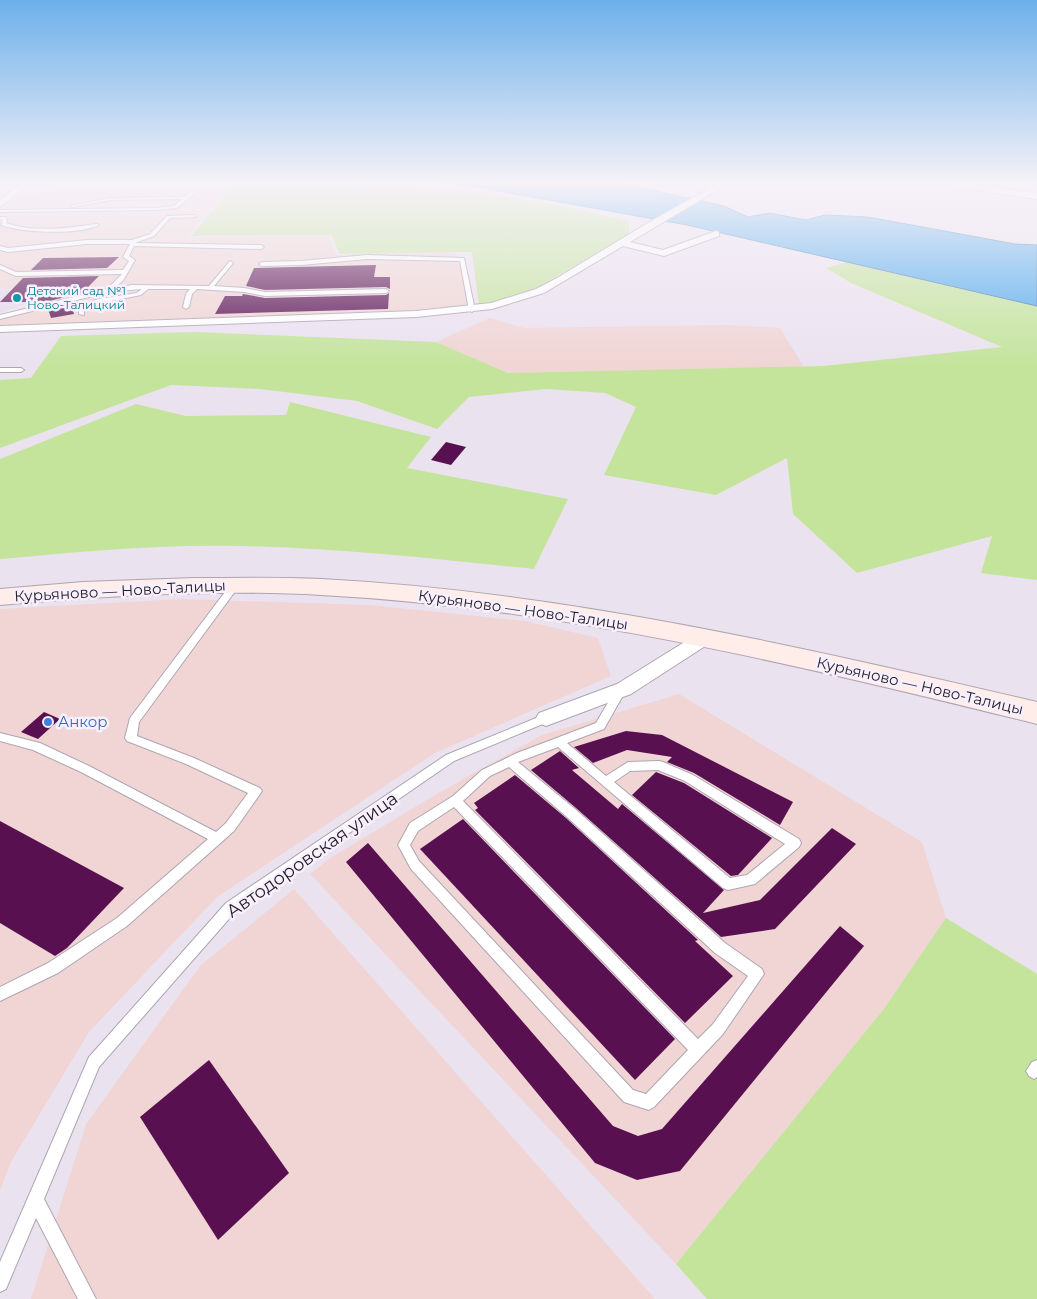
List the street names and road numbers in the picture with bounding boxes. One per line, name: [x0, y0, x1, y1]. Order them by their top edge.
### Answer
street label: Курьяново — Ново-Талицы: [14, 575, 226, 606]
street label: Курьяново — Ново-Талицы: [417, 585, 629, 634]
street label: Курьяново — Ново-Талицы: [815, 652, 1025, 719]
street label: Автодоровская улица: [222, 787, 402, 923]

